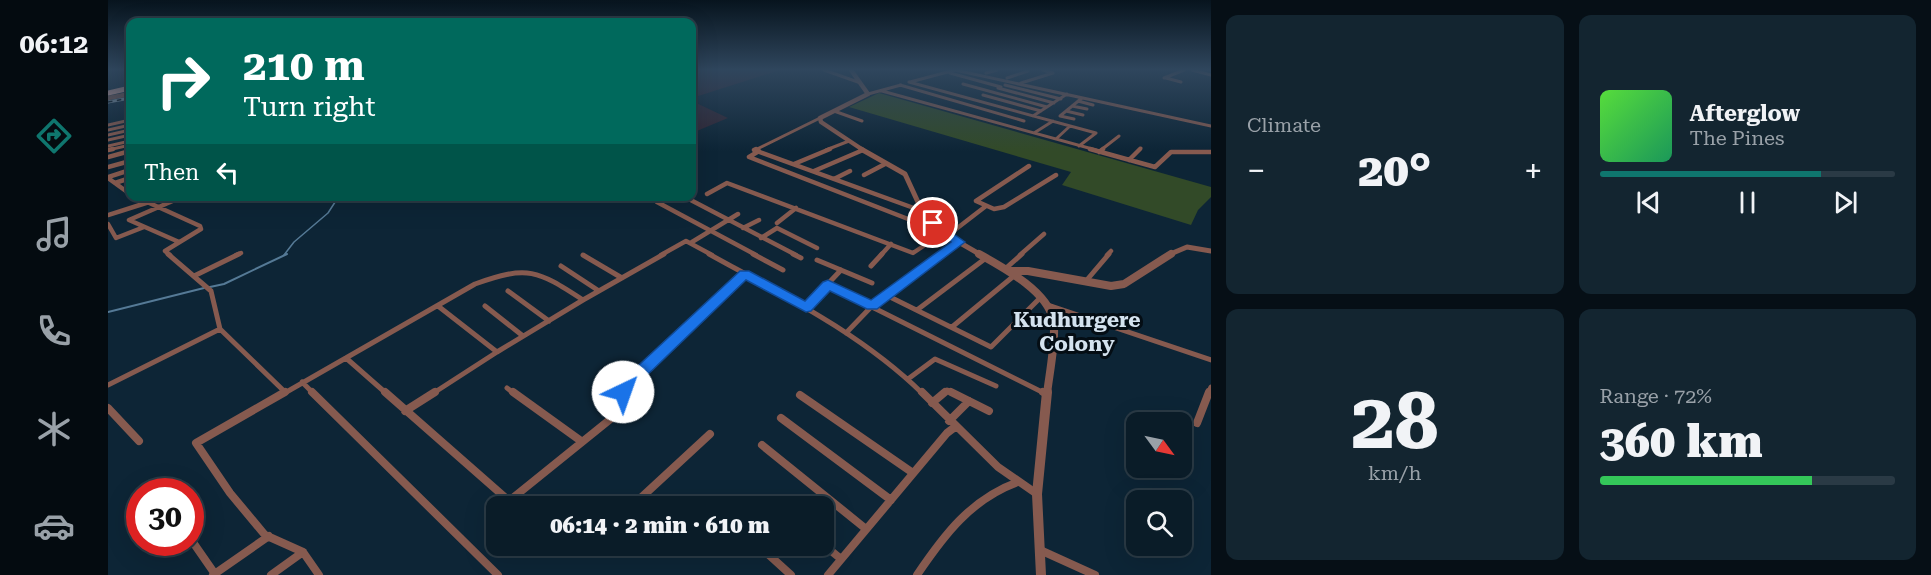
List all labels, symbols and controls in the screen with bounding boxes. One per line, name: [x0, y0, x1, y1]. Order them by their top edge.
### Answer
text: 06:12: [20, 28, 88, 60]
text: 210 m: [243, 41, 365, 90]
icon: right: [144, 42, 222, 120]
text: Turn right: [243, 91, 376, 123]
text: Afterglow: [1690, 101, 1800, 126]
text: Climate: [1247, 113, 1321, 137]
icon: directions: [33, 115, 75, 157]
text: The Pines: [1690, 126, 1785, 150]
text: 20°: [1358, 144, 1431, 197]
text: −: [1247, 151, 1265, 190]
text: +: [1524, 151, 1543, 190]
icon: left: [211, 156, 244, 189]
text: Then: [144, 160, 199, 185]
icon: previous: [1632, 186, 1665, 219]
icon: pause: [1731, 186, 1764, 219]
icon: next: [1829, 186, 1862, 219]
pin: [907, 197, 958, 248]
icon: arrive: [916, 206, 949, 239]
icon: music: [33, 213, 75, 255]
district label: Kudhurgere Colony: [1013, 308, 1141, 356]
icon: phone: [33, 310, 75, 352]
position arrow: [591, 360, 655, 424]
text: 28: [1351, 376, 1438, 467]
text: Range · 72%: [1600, 384, 1712, 408]
icon: climate: [33, 408, 75, 450]
north arrow: [1126, 412, 1192, 478]
map controls: [1126, 412, 1192, 556]
text: 360 km: [1600, 415, 1763, 468]
text: km/h: [1368, 461, 1422, 485]
speed limit sign: 30: [126, 478, 204, 556]
button: search: [1126, 490, 1192, 556]
icon: car: [33, 505, 75, 547]
text: 06:14 · 2 min · 610 m: [550, 513, 770, 538]

